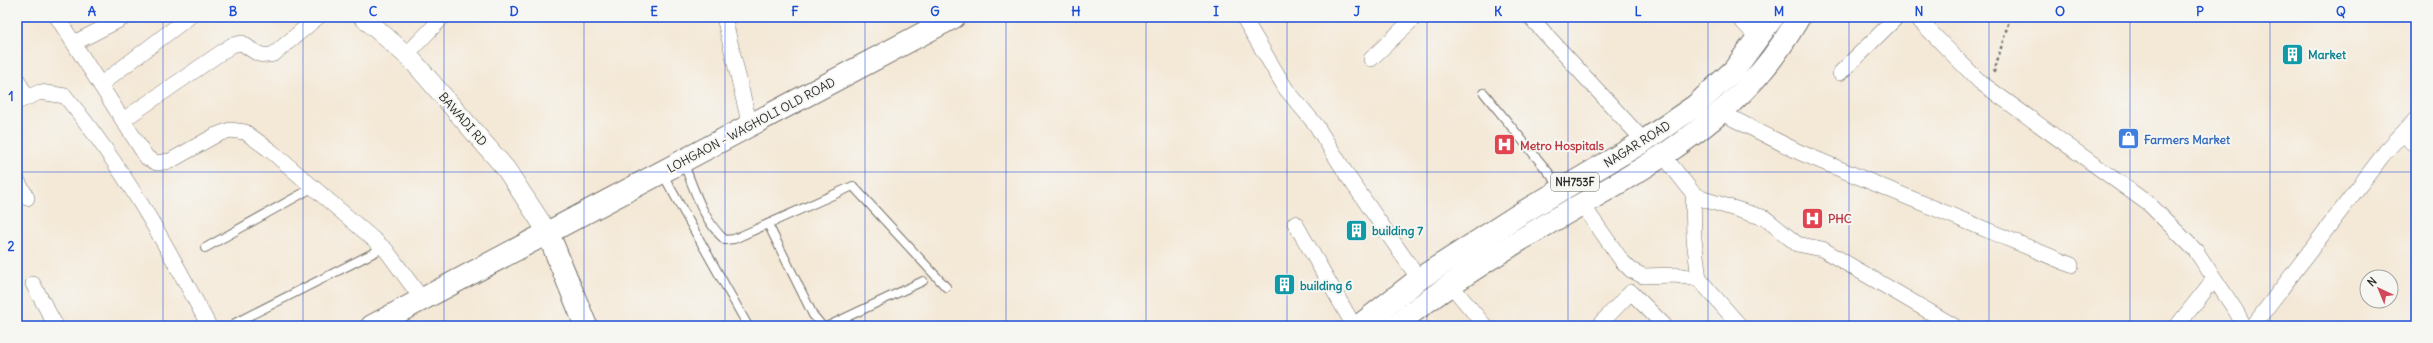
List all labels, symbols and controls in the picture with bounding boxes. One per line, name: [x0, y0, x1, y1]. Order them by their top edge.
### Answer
text: A: [88, 3, 97, 20]
text: B: [229, 3, 238, 20]
text: C: [369, 3, 378, 20]
text: D: [509, 3, 519, 20]
text: E: [650, 3, 658, 20]
text: F: [791, 3, 799, 20]
text: G: [930, 3, 940, 20]
text: H: [1071, 3, 1081, 20]
text: I: [1213, 3, 1219, 20]
text: J: [1354, 3, 1361, 20]
text: K: [1494, 3, 1503, 20]
text: L: [1634, 3, 1642, 20]
text: M: [1774, 3, 1784, 20]
text: N: [1915, 3, 1923, 20]
text: O: [2055, 3, 2065, 20]
text: P: [2196, 3, 2204, 20]
text: Q: [2336, 3, 2346, 20]
building icon: Market: [2279, 41, 2305, 67]
place label: Market: [2308, 47, 2347, 62]
street label: LOHGAON - WAGHOLI OLD ROAD: [664, 74, 838, 176]
text: 1: [8, 88, 14, 105]
street label: BAWADI RD: [436, 89, 490, 149]
street label: NAGAR ROAD: [1601, 118, 1673, 170]
shop icon: Farmers Market: [2116, 126, 2142, 152]
hospital icon: Metro Hospitals: [1492, 132, 1518, 158]
place label: Farmers Market: [2144, 132, 2231, 147]
place label: Metro Hospitals: [1520, 138, 1604, 154]
road number: NH753F: [1551, 173, 1599, 191]
hospital icon: PHC: [1800, 205, 1826, 231]
place label: PHC: [1828, 211, 1852, 226]
building icon: building 7: [1343, 217, 1369, 243]
place label: building 7: [1372, 223, 1423, 239]
text: 2: [7, 238, 15, 255]
north arrow: [2359, 269, 2399, 309]
building icon: building 6: [1271, 272, 1297, 298]
text: N: [2364, 274, 2380, 289]
place label: building 6: [1300, 278, 1352, 294]

